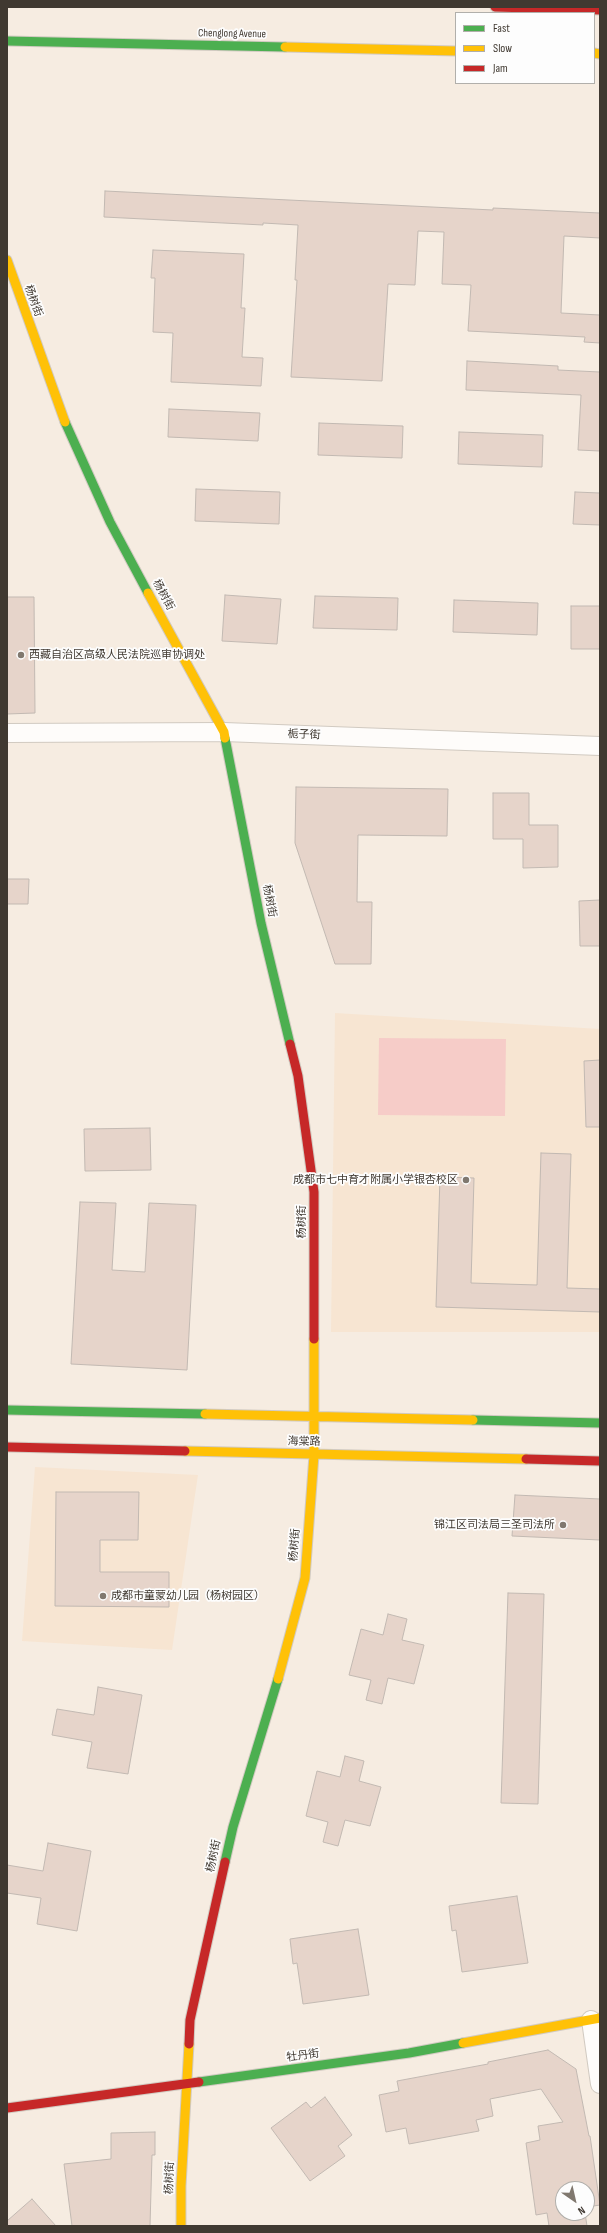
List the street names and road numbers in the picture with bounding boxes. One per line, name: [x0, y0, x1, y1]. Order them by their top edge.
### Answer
street label: Chenglong Avenue: [198, 27, 266, 41]
street label: 杨树街: [21, 283, 45, 319]
street label: 杨树街: [149, 577, 177, 613]
street label: 栀子街: [287, 728, 321, 742]
street label: 杨树街: [259, 884, 279, 918]
street label: 杨树街: [295, 1206, 309, 1238]
street label: 海棠路: [287, 1435, 321, 1449]
street label: 杨树街: [287, 1528, 303, 1562]
street label: 杨树街: [204, 1838, 224, 1874]
street label: 牡丹街: [286, 2047, 320, 2065]
street label: 杨树街: [163, 2161, 177, 2195]

